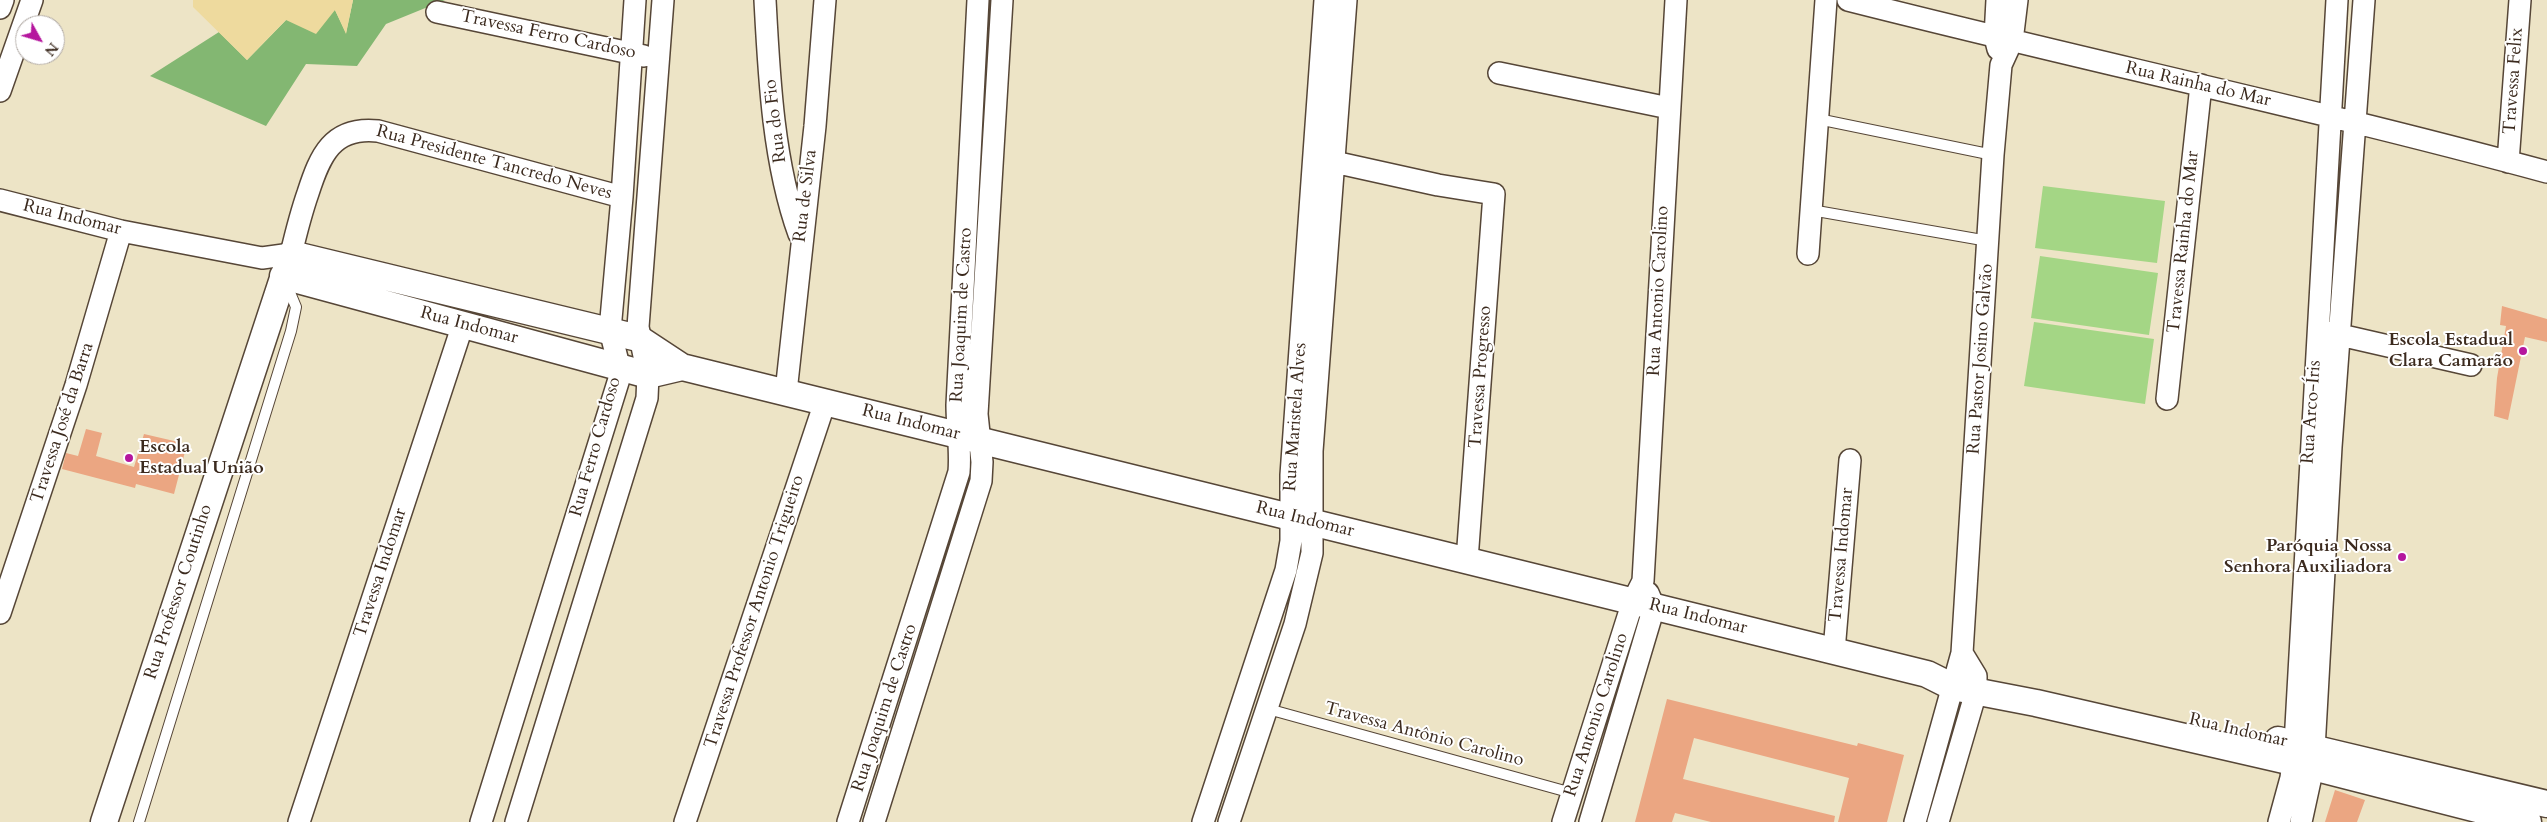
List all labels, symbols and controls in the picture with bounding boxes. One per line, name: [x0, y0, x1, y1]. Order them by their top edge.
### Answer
street label: Travessa Ferro Cardoso: [458, 6, 638, 64]
north arrow: [15, 15, 65, 65]
street label: Travessa Felix: [2500, 27, 2528, 135]
text: N: [40, 38, 62, 60]
street label: Rua Rainha do Mar: [2123, 58, 2273, 112]
street label: Rua do Fio: [760, 78, 792, 164]
street label: Rua Presidente Tancredo Neves: [374, 121, 614, 205]
street label: Rua de Silva: [790, 148, 822, 244]
street label: Travessa Rainha do Mar: [2164, 150, 2204, 334]
street label: Rua Indomar: [21, 195, 123, 241]
street label: Rua Antonio Carolino: [1644, 205, 1674, 377]
street label: Rua Joaquim de Castro: [947, 227, 977, 403]
street label: Rua Pastor Josino Galvão: [1964, 263, 1998, 455]
street label: Rua Indomar: [418, 303, 520, 349]
street label: Travessa Progresso: [1465, 305, 1497, 449]
place label: Escola Estadual Clara Camarão: [2388, 330, 2513, 372]
street label: Travessa José da Barra: [27, 340, 99, 506]
street label: Rua Maristela Alves: [1280, 342, 1312, 492]
marker: Escola Estadual Clara Camarão: [2517, 345, 2529, 357]
street label: Rua Arco-Íris: [2298, 359, 2326, 465]
street label: Rua Ferro Cardoso: [566, 375, 626, 519]
street label: Rua Indomar: [860, 400, 962, 446]
place label: Escola Estadual União: [139, 437, 264, 479]
marker: Escola Estadual União: [123, 452, 135, 464]
street label: Travessa Professor Antonio Trigueiro: [701, 473, 809, 751]
street label: Travessa Indomar: [1825, 487, 1859, 623]
street label: Rua Indomar: [1254, 497, 1356, 543]
street label: Rua Professor Coutinho: [141, 502, 217, 682]
street label: Travessa Indomar: [350, 506, 412, 640]
place label: Paróquia Nossa Senhora Auxiliadora: [2224, 536, 2392, 578]
marker: Paróquia Nossa Senhora Auxiliadora: [2396, 551, 2408, 563]
street label: Rua Indomar: [1647, 594, 1749, 640]
street label: Rua Joaquim de Castro: [848, 621, 922, 795]
street label: Rua Antonio Carolino: [1560, 630, 1634, 800]
street label: Travessa Antônio Carolino: [1322, 698, 1526, 772]
street label: Rua Indomar: [2187, 709, 2289, 753]

